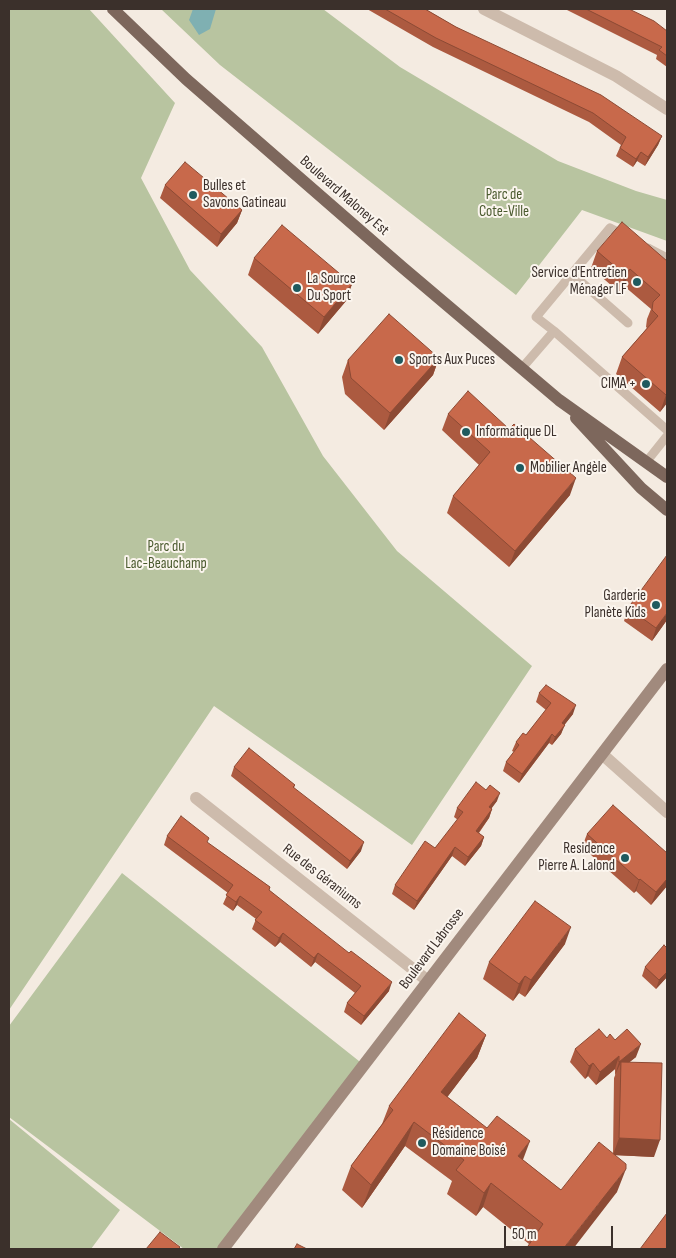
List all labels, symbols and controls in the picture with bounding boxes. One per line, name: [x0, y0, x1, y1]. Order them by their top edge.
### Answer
street label: Boulevard Maloney Est: [296, 152, 392, 240]
place label: Bulles et Savons Gatineau: [203, 177, 286, 212]
park label: Parc de Cote-Ville: [479, 186, 529, 221]
marker: Bulles et Savons Gatineau: [187, 189, 199, 201]
place label: Service d'Entretien Ménager LF: [531, 264, 627, 299]
place label: La Source Du Sport: [307, 270, 356, 305]
marker: Service d'Entretien Ménager LF: [631, 276, 643, 288]
marker: La Source Du Sport: [291, 282, 303, 294]
place label: Sports Aux Puces: [409, 351, 495, 369]
marker: Sports Aux Puces: [393, 354, 405, 366]
place label: CIMA +: [601, 375, 636, 393]
marker: CIMA +: [640, 378, 652, 390]
place label: Informatique DL: [476, 423, 557, 441]
marker: Informatique DL: [460, 426, 472, 438]
place label: Mobilier Angèle: [530, 459, 607, 477]
marker: Mobilier Angèle: [514, 462, 526, 474]
park label: Parc du Lac-Beauchamp: [125, 538, 207, 573]
place label: Garderie Planète Kids: [585, 587, 646, 622]
marker: Garderie Planète Kids: [650, 599, 662, 611]
street label: Rue des Géraniums: [279, 840, 365, 914]
place label: Residence Pierre A. Lalond: [538, 840, 615, 875]
marker: Residence Pierre A. Lalond: [619, 852, 631, 864]
street label: Boulevard Labrosse: [396, 905, 468, 993]
place label: Résidence Domaine Boisé: [432, 1125, 506, 1160]
marker: Résidence Domaine Boisé: [416, 1137, 428, 1149]
scale bar: [506, 1216, 615, 1248]
text: 50 m: [512, 1225, 537, 1244]

